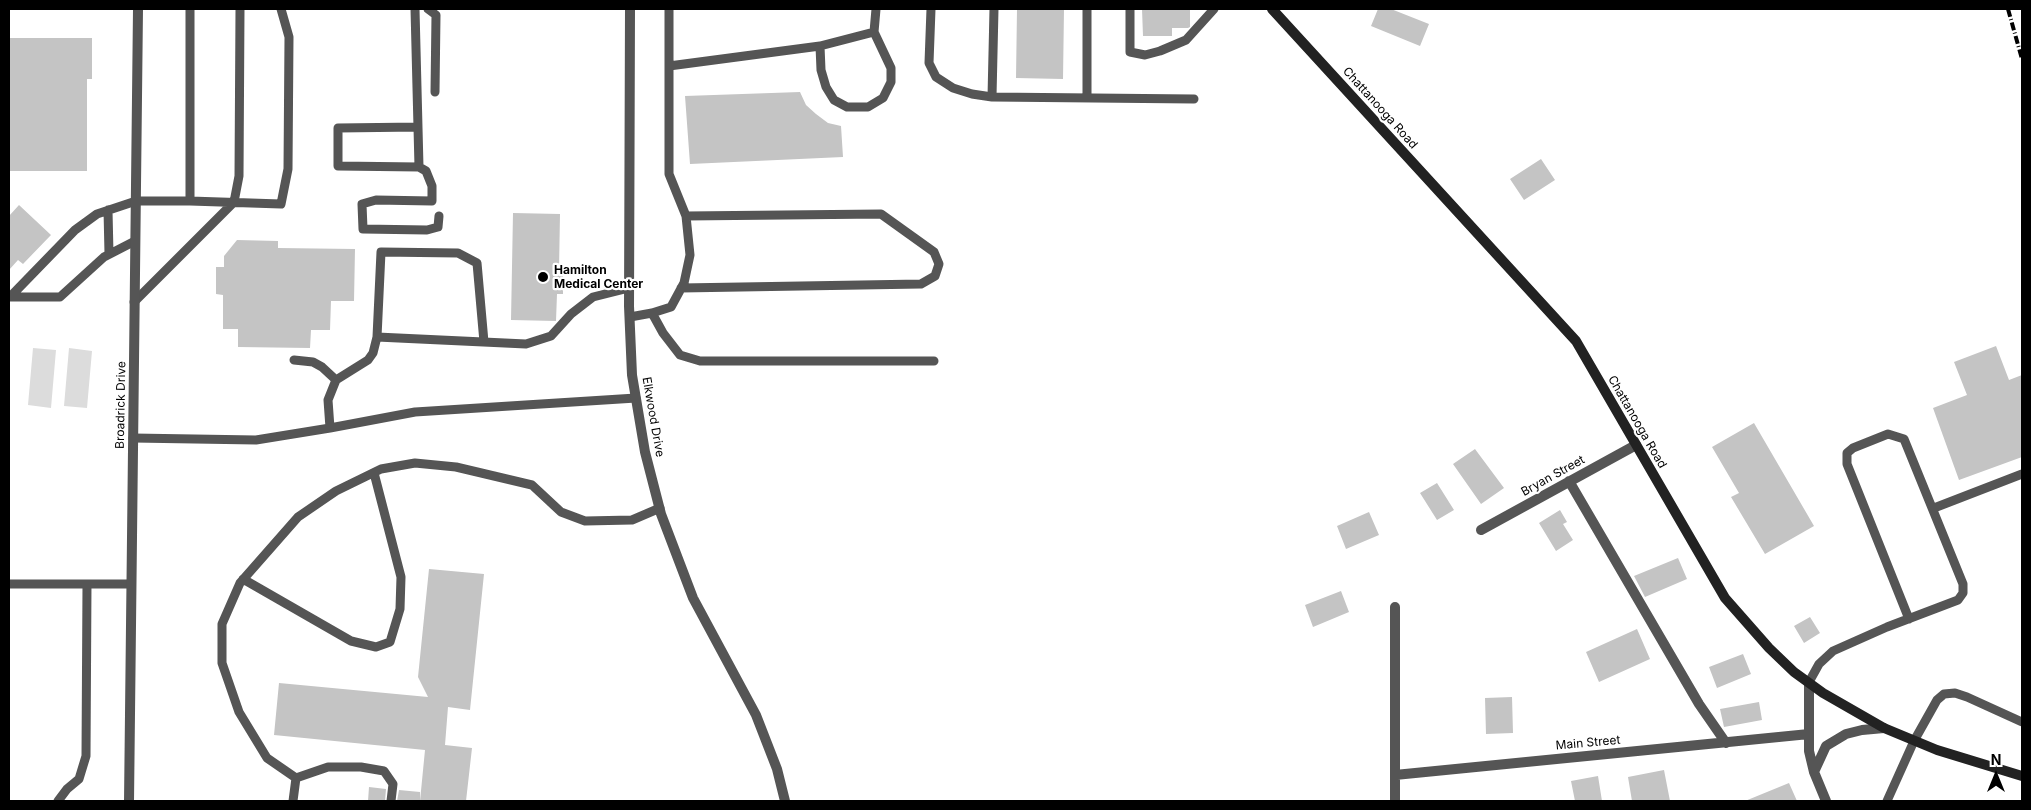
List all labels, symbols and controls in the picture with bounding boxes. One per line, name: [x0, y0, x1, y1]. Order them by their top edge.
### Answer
street label: Chattanooga Road: [1340, 64, 1420, 152]
place label: Hamilton Medical Center: [554, 263, 643, 291]
marker: Hamilton Medical Center: [536, 270, 550, 284]
street label: Broadrick Drive: [113, 361, 129, 449]
street label: Chattanooga Road: [1605, 373, 1669, 471]
street label: Elkwood Drive: [639, 376, 667, 458]
street label: Bryan Street: [1519, 453, 1587, 499]
street label: Main Street: [1555, 733, 1621, 753]
north arrow: [1971, 750, 2021, 800]
text: N: [1991, 751, 2001, 768]

